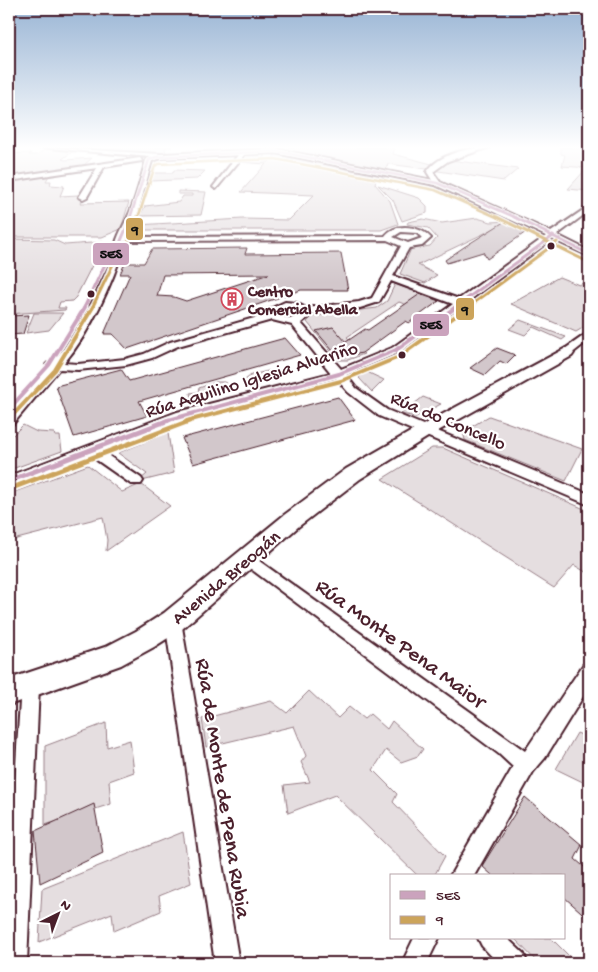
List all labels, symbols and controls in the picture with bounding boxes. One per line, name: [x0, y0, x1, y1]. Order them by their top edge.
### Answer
line badge: 9: [125, 217, 144, 241]
text: 9: [130, 223, 139, 240]
unlabelled marker: [546, 241, 556, 251]
line badge: 5ES: [92, 242, 130, 266]
text: 5ES: [100, 247, 123, 264]
place label: Centro Comercial Abella: [247, 284, 359, 321]
building icon: Centro Comercial Abella: [220, 287, 244, 311]
unlabelled marker: [86, 289, 96, 299]
line badge: 9: [455, 297, 475, 321]
text: 9: [460, 303, 469, 320]
line badge: 5ES: [412, 313, 450, 337]
text: 5ES: [420, 318, 443, 335]
street label: Rúa Aquilino Iglesia Alvariño: [143, 338, 361, 425]
unlabelled marker: [397, 350, 407, 360]
street label: Rúa do Concello: [386, 388, 509, 457]
street label: Avenida Breogán: [168, 526, 286, 631]
street label: Rúa Monte Pena Maior: [309, 575, 492, 717]
street label: Rúa de Monte de Pena Rubia: [188, 657, 255, 921]
legend: [390, 874, 566, 940]
text: 5ES: [436, 888, 460, 906]
north arrow: [32, 890, 82, 940]
text: N: [56, 897, 74, 916]
text: 9: [435, 912, 444, 930]

